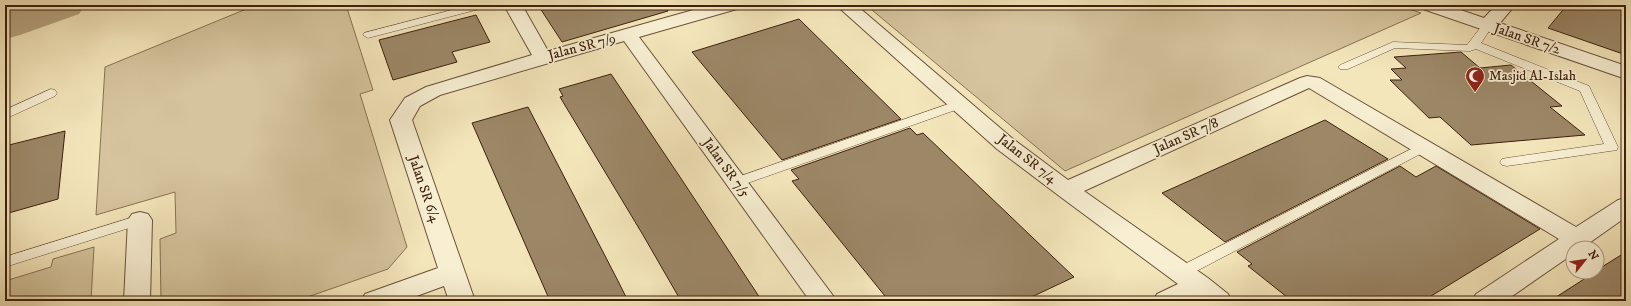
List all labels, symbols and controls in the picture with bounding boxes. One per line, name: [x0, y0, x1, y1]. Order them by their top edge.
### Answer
street label: Jalan SR 7/2: [1489, 19, 1563, 59]
street label: Jalan SR 7/9: [544, 29, 618, 65]
mosque icon: Masjid Al-Islah: [1464, 65, 1486, 93]
place label: Masjid Al-Islah: [1489, 67, 1577, 85]
street label: Jalan SR 7/8: [1149, 114, 1221, 159]
street label: Jalan SR 7/4: [992, 129, 1061, 188]
street label: Jalan SR 7/5: [697, 133, 754, 201]
street label: Jalan SR 6/4: [403, 151, 444, 226]
north arrow: [1565, 240, 1605, 280]
text: N: [1584, 248, 1601, 263]

